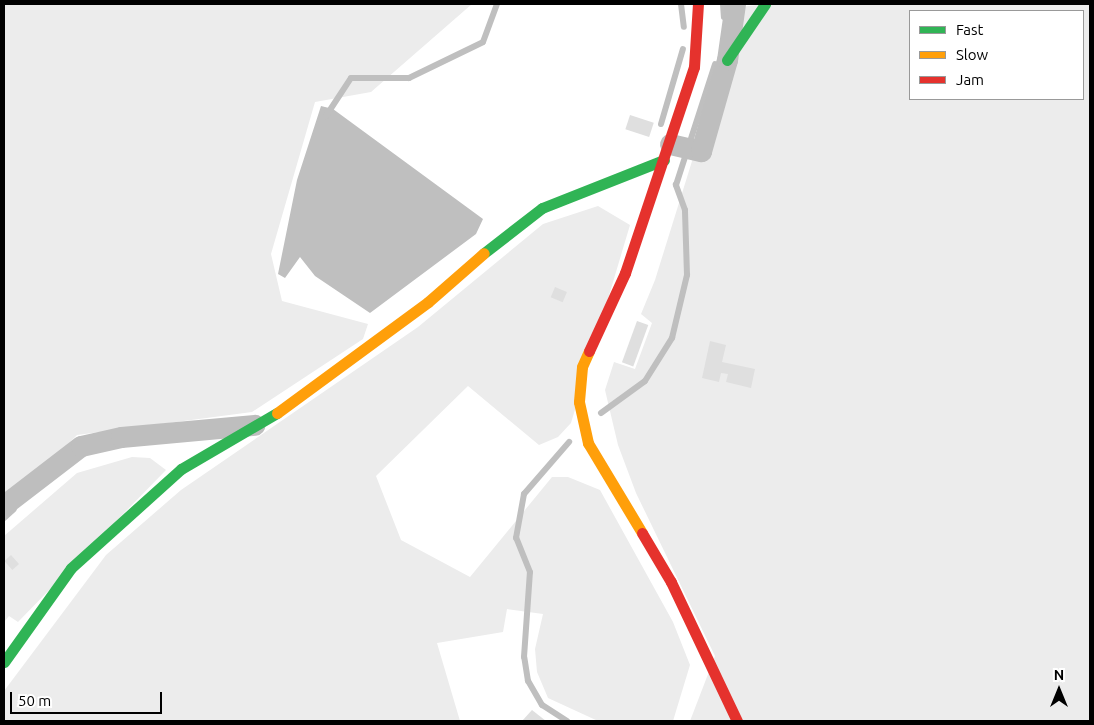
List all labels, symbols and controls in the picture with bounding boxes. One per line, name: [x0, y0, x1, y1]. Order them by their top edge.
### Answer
legend: [909, 10, 1084, 100]
text: Fast: [956, 21, 983, 38]
text: Slow: [956, 46, 988, 63]
text: Jam: [956, 71, 984, 88]
north arrow: [1034, 665, 1084, 715]
text: N: [1054, 667, 1064, 683]
scale bar: [12, 682, 165, 714]
text: 50 m: [18, 692, 51, 709]

